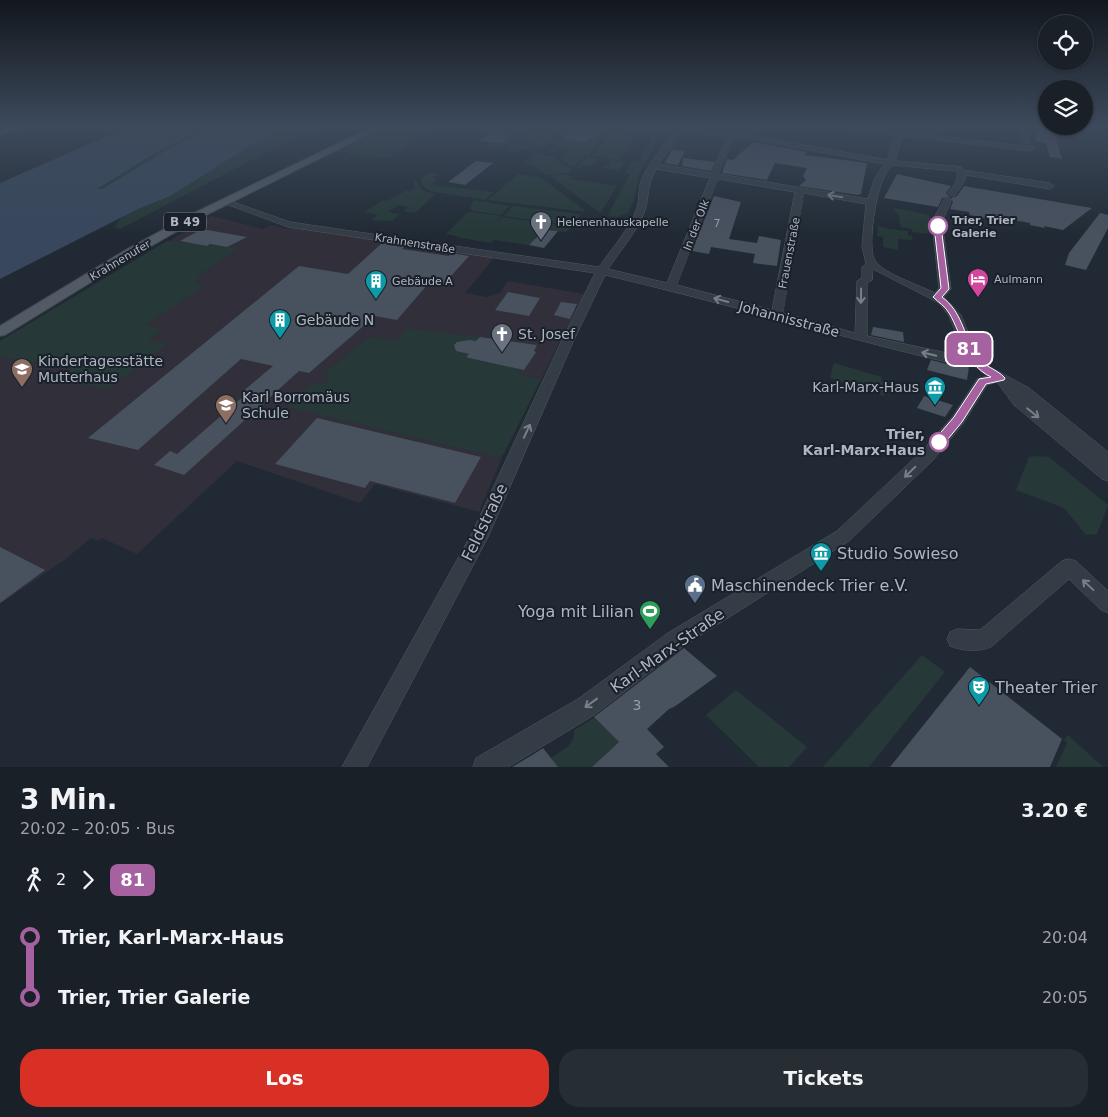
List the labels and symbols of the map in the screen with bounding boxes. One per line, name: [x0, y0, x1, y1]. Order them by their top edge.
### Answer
one-way arrow: [828, 191, 844, 201]
street label: In der Olk: [681, 197, 712, 253]
church icon: Helenenhauskapelle: [529, 210, 553, 241]
road number: B 49: [164, 212, 206, 232]
place label: Trier, Trier Galerie: [952, 214, 1016, 240]
place label: Helenenhauskapelle: [557, 216, 669, 229]
street label: Frauenstraße: [776, 216, 803, 290]
marker: Trier, Trier Galerie: [928, 216, 948, 236]
house number: 7: [714, 217, 721, 230]
street label: Krahnenstraße: [374, 231, 456, 256]
street label: Krahnenufer: [88, 237, 153, 284]
hotel icon: Aulmann: [966, 267, 990, 298]
building icon: Gebäude A: [364, 269, 388, 300]
place label: Aulmann: [994, 273, 1043, 286]
place label: Gebäude A: [392, 275, 453, 288]
one-way arrow: [857, 288, 866, 304]
one-way arrow: [713, 295, 729, 304]
street label: Johannisstraße: [736, 298, 841, 340]
building icon: Gebäude N: [268, 308, 292, 339]
place label: Gebäude N: [296, 312, 374, 328]
church icon: St. Josef: [490, 322, 514, 353]
place label: St. Josef: [518, 326, 576, 342]
line badge: 81: [946, 333, 992, 365]
one-way arrow: [921, 349, 937, 358]
place label: Kindertagesstätte Mutterhaus: [38, 353, 163, 385]
school or university icon: Kindertagesstätte Mutterhaus: [10, 357, 34, 388]
museum icon: Karl-Marx-Haus: [923, 375, 947, 406]
place label: Karl-Marx-Haus: [812, 379, 919, 395]
place label: Karl Borromäus Schule: [242, 389, 350, 421]
school or university icon: Karl Borromäus Schule: [214, 393, 238, 424]
one-way arrow: [1026, 408, 1039, 419]
one-way arrow: [523, 424, 533, 439]
place label: Trier, Karl-Marx-Haus: [803, 426, 925, 458]
marker: Trier, Karl-Marx-Haus: [929, 432, 949, 452]
one-way arrow: [904, 466, 917, 478]
street label: Feldstraße: [458, 480, 511, 564]
museum icon: Studio Sowieso: [809, 541, 833, 572]
place label: Studio Sowieso: [837, 544, 959, 563]
public building icon: Maschinendeck Trier e.V.: [683, 573, 707, 604]
place label: Maschinendeck Trier e.V.: [711, 576, 908, 595]
one-way arrow: [1082, 579, 1095, 591]
sports icon: Yoga mit Lilian: [638, 599, 662, 630]
place label: Yoga mit Lilian: [517, 602, 634, 621]
street label: Karl-Marx-Straße: [607, 604, 728, 697]
theatre icon: Theater Trier: [967, 675, 991, 706]
place label: Theater Trier: [994, 678, 1098, 697]
house number: 3: [633, 697, 641, 713]
one-way arrow: [584, 698, 598, 708]

